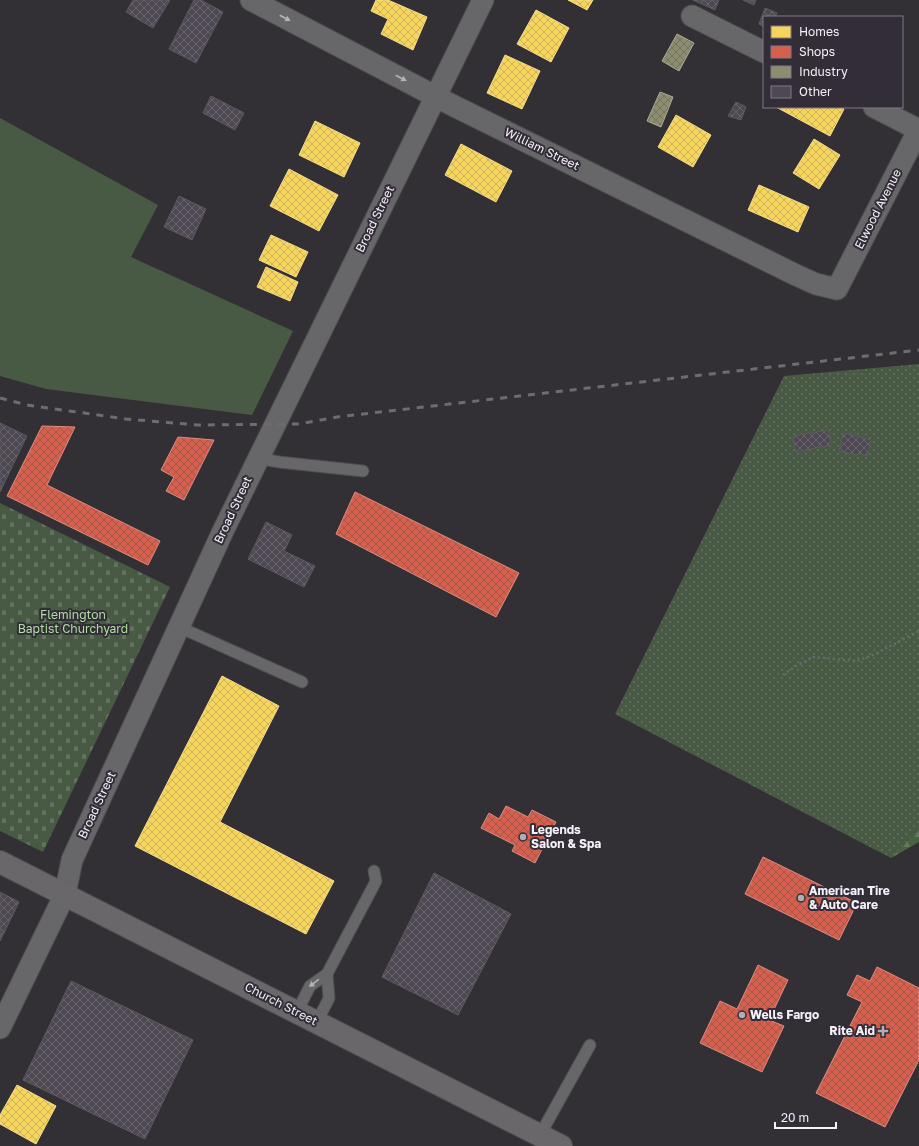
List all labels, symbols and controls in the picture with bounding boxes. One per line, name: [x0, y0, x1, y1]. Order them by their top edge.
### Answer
one-way arrow: [280, 15, 291, 21]
legend: [763, 16, 903, 108]
text: Homes: [799, 24, 839, 39]
text: Shops: [799, 44, 835, 59]
text: Industry: [799, 64, 848, 79]
one-way arrow: [395, 75, 406, 81]
text: Other: [799, 84, 832, 99]
street label: William Street: [502, 124, 582, 173]
street label: Elwood Avenue: [851, 166, 904, 251]
street label: Broad Street: [352, 183, 397, 255]
street label: Broad Street: [210, 474, 255, 546]
park label: Flemington Baptist Churchyard: [18, 607, 128, 636]
street label: Broad Street: [74, 769, 119, 841]
place label: Legends Salon & Spa: [531, 822, 601, 851]
marker: Legends Salon & Spa: [518, 832, 528, 842]
place label: American Tire & Auto Care: [809, 883, 890, 912]
marker: American Tire & Auto Care: [796, 893, 806, 903]
street label: Church Street: [242, 979, 320, 1028]
one-way arrow: [309, 979, 320, 987]
place label: Wells Fargo: [750, 1007, 819, 1022]
marker: Wells Fargo: [737, 1010, 747, 1020]
place label: Rite Aid: [829, 1023, 875, 1038]
marker: Rite Aid: [878, 1026, 888, 1036]
scale bar: [775, 1104, 836, 1130]
text: 20 m: [781, 1110, 809, 1125]

